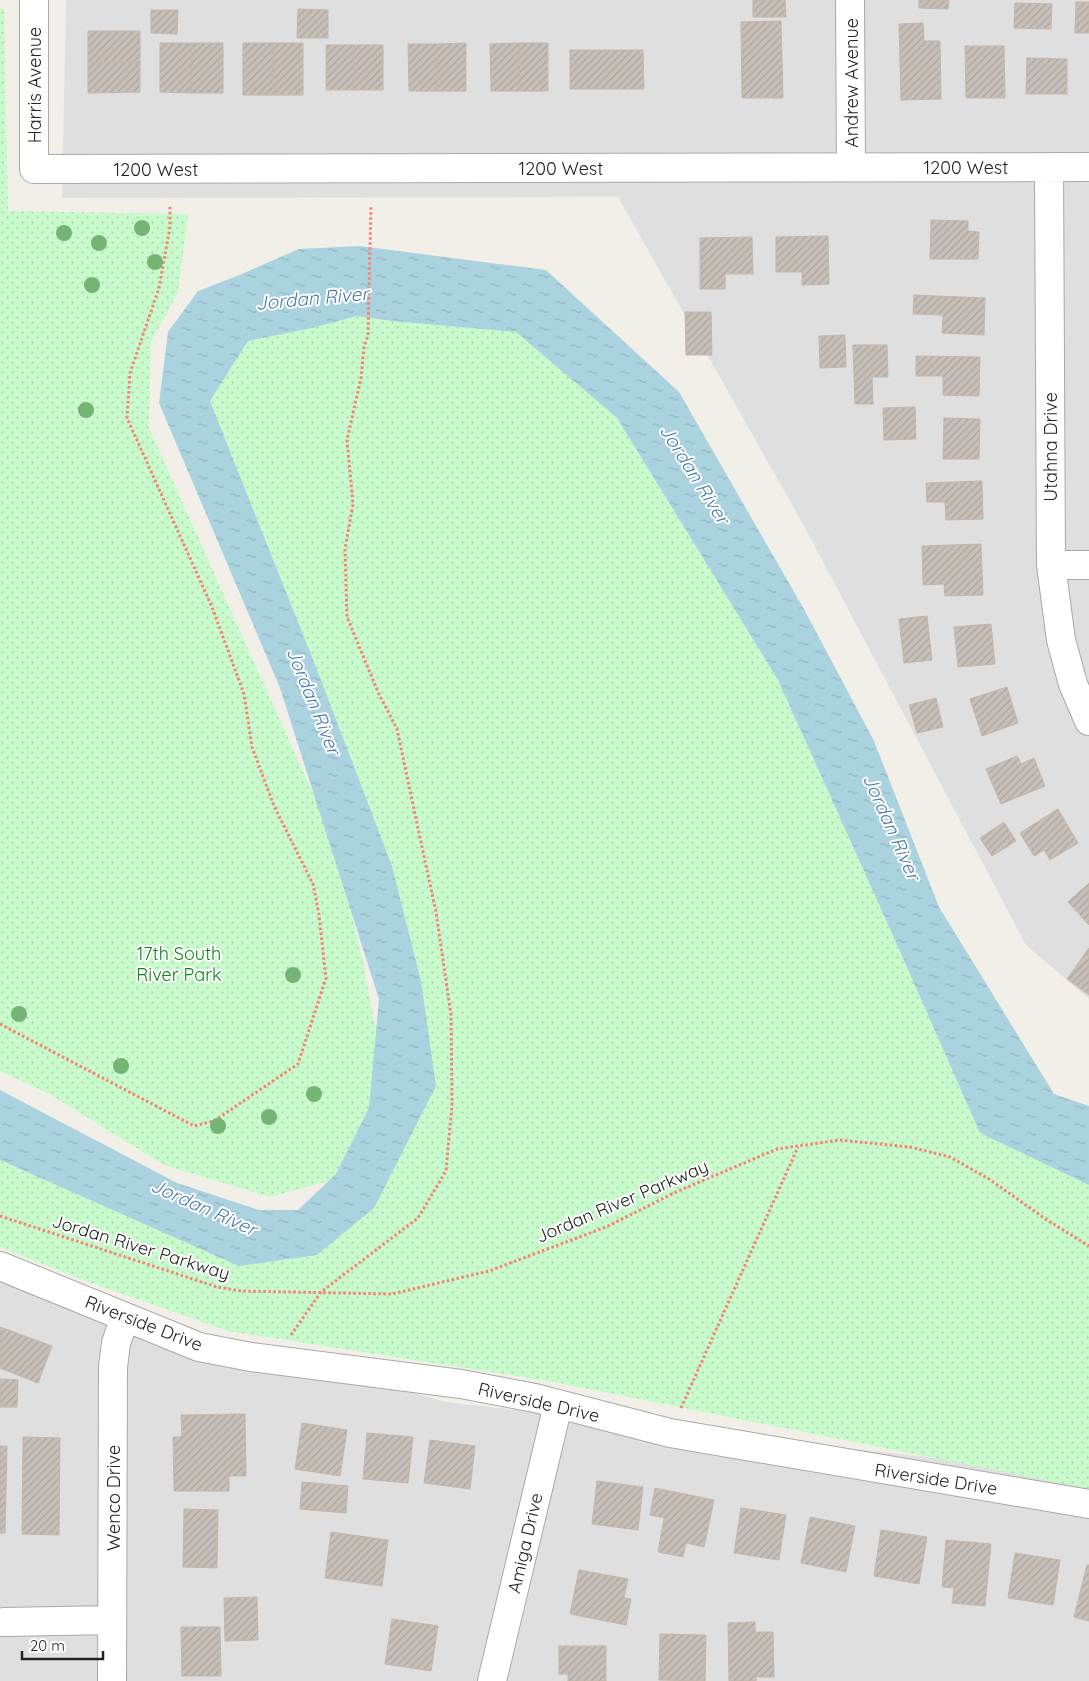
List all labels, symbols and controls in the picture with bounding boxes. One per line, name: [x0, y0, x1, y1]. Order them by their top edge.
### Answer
street label: Andrew Avenue: [840, 18, 863, 148]
street label: Harris Avenue: [23, 27, 46, 143]
street label: 1200 West: [924, 156, 1008, 179]
street label: 1200 West: [519, 157, 603, 180]
street label: 1200 West: [114, 158, 198, 181]
water label: Jordan River: [255, 281, 372, 315]
street label: Utahna Drive: [1039, 392, 1062, 502]
water label: Jordan River: [655, 420, 737, 531]
water label: Jordan River: [282, 644, 347, 760]
water label: Jordan River: [858, 770, 927, 886]
park label: 17th South River Park: [136, 942, 222, 986]
street label: Jordan River Parkway: [532, 1154, 712, 1248]
water label: Jordan River: [147, 1173, 263, 1242]
street label: Jordan River Parkway: [49, 1209, 233, 1285]
street label: Riverside Drive: [82, 1290, 206, 1356]
street label: Riverside Drive: [476, 1377, 602, 1427]
street label: Wenco Drive: [102, 1445, 125, 1551]
street label: Riverside Drive: [873, 1458, 999, 1500]
street label: Amiga Drive: [502, 1491, 548, 1595]
scale bar: [22, 1628, 104, 1660]
text: 20 m: [30, 1636, 65, 1655]

